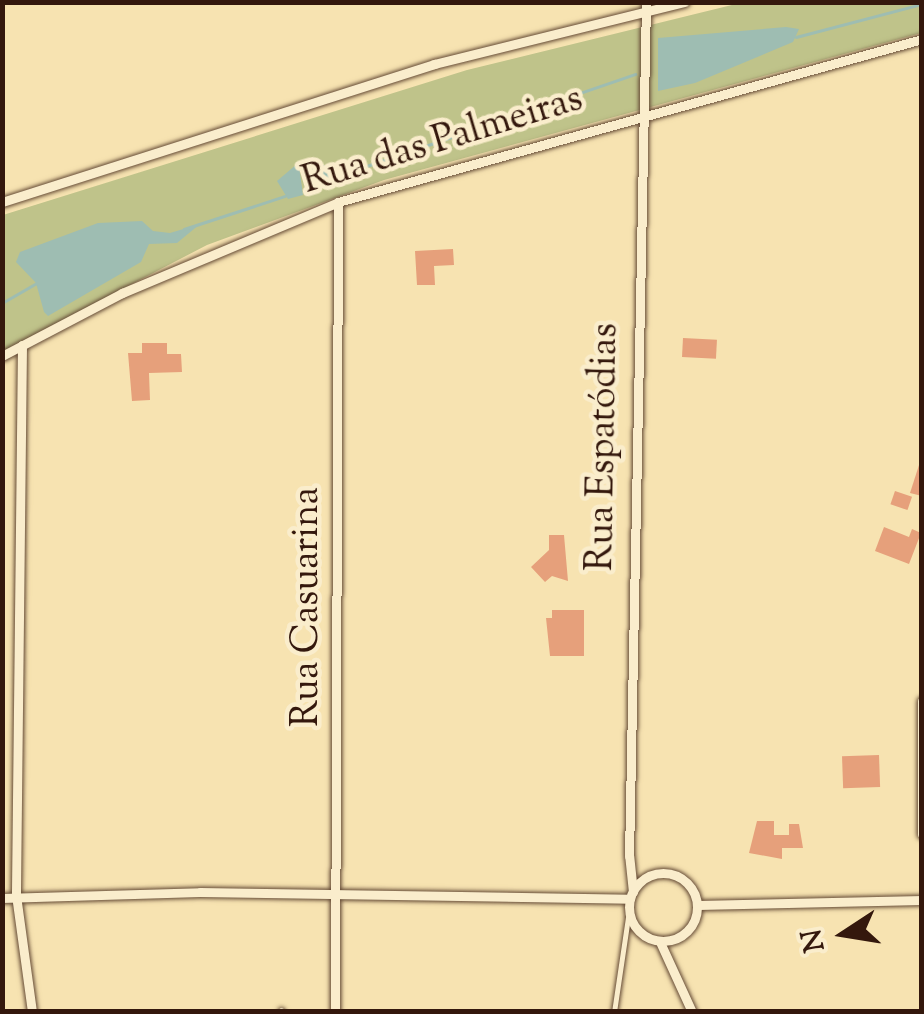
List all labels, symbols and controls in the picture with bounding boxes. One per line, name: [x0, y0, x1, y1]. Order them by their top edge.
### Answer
street label: Rua das Palmeiras: [297, 78, 589, 206]
street label: Rua Espatódias: [580, 322, 630, 572]
street label: Rua Casuarina: [286, 487, 332, 727]
north arrow: [794, 884, 894, 984]
text: N: [793, 925, 837, 955]

